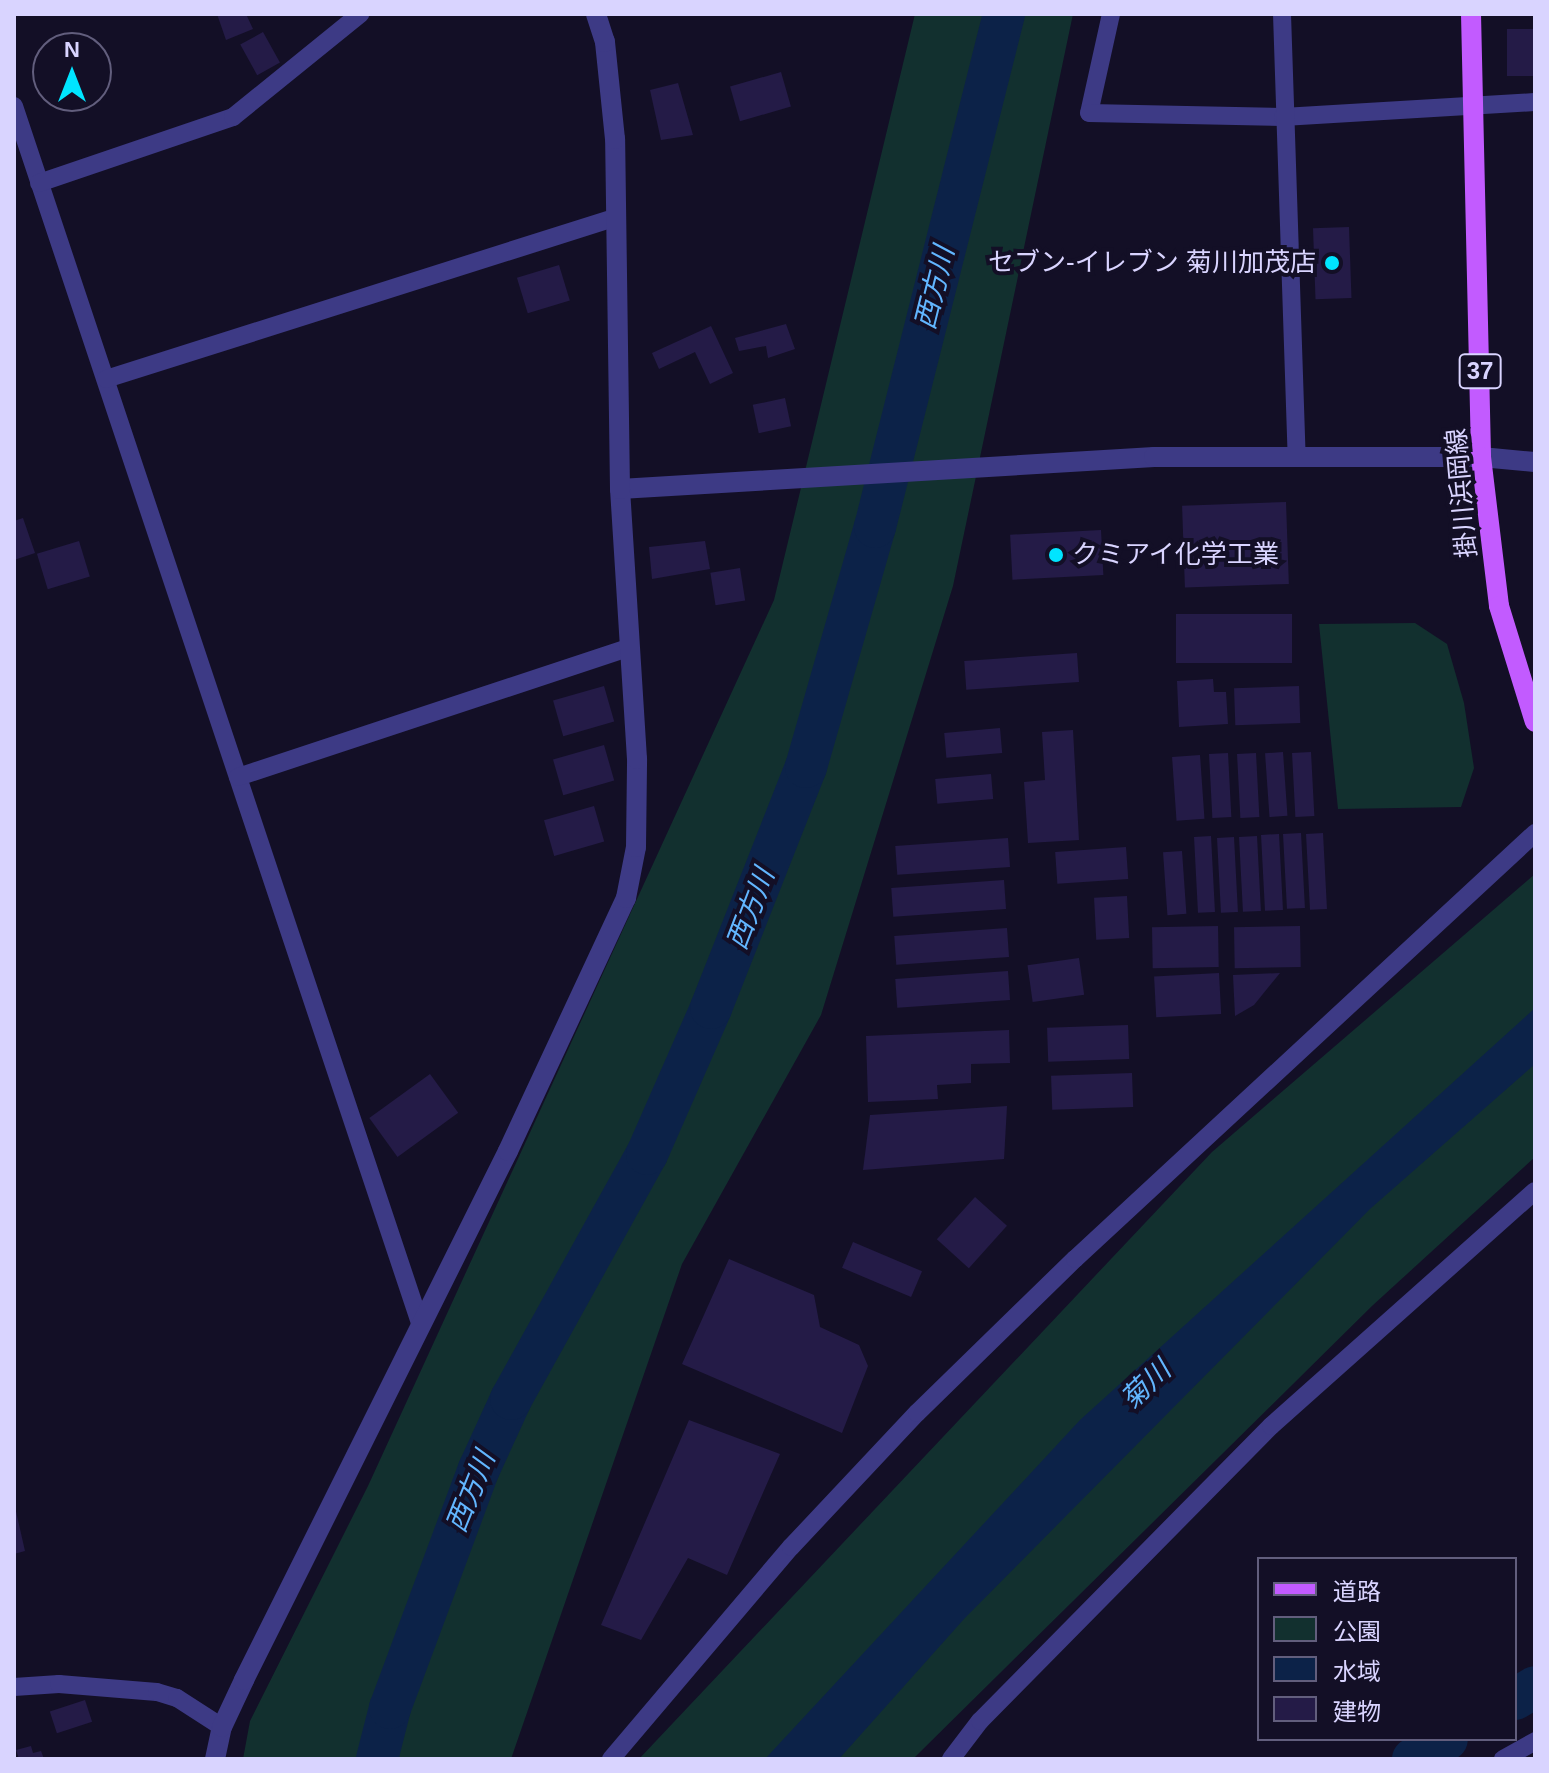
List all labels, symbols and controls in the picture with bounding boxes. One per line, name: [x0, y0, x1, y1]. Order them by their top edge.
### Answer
north arrow: [32, 32, 112, 112]
text: N: [64, 37, 80, 62]
water label: 西方川: [909, 243, 961, 333]
place label: セブン-イレブン 菊川加茂店: [988, 247, 1316, 279]
marker: セブン-イレブン 菊川加茂店: [1323, 254, 1341, 272]
road number: 37: [1458, 351, 1502, 391]
street label: 掛川浜岡線: [1441, 427, 1483, 559]
place label: クミアイ化学工業: [1072, 539, 1280, 571]
marker: クミアイ化学工業: [1047, 546, 1065, 564]
water label: 西方川: [720, 864, 782, 954]
water label: 菊川: [1114, 1353, 1178, 1417]
water label: 西方川: [440, 1447, 502, 1537]
legend: [1257, 1557, 1517, 1741]
text: 道路: [1333, 1578, 1381, 1605]
text: 公園: [1333, 1618, 1381, 1645]
text: 水域: [1333, 1658, 1381, 1685]
text: 建物: [1333, 1698, 1381, 1725]

